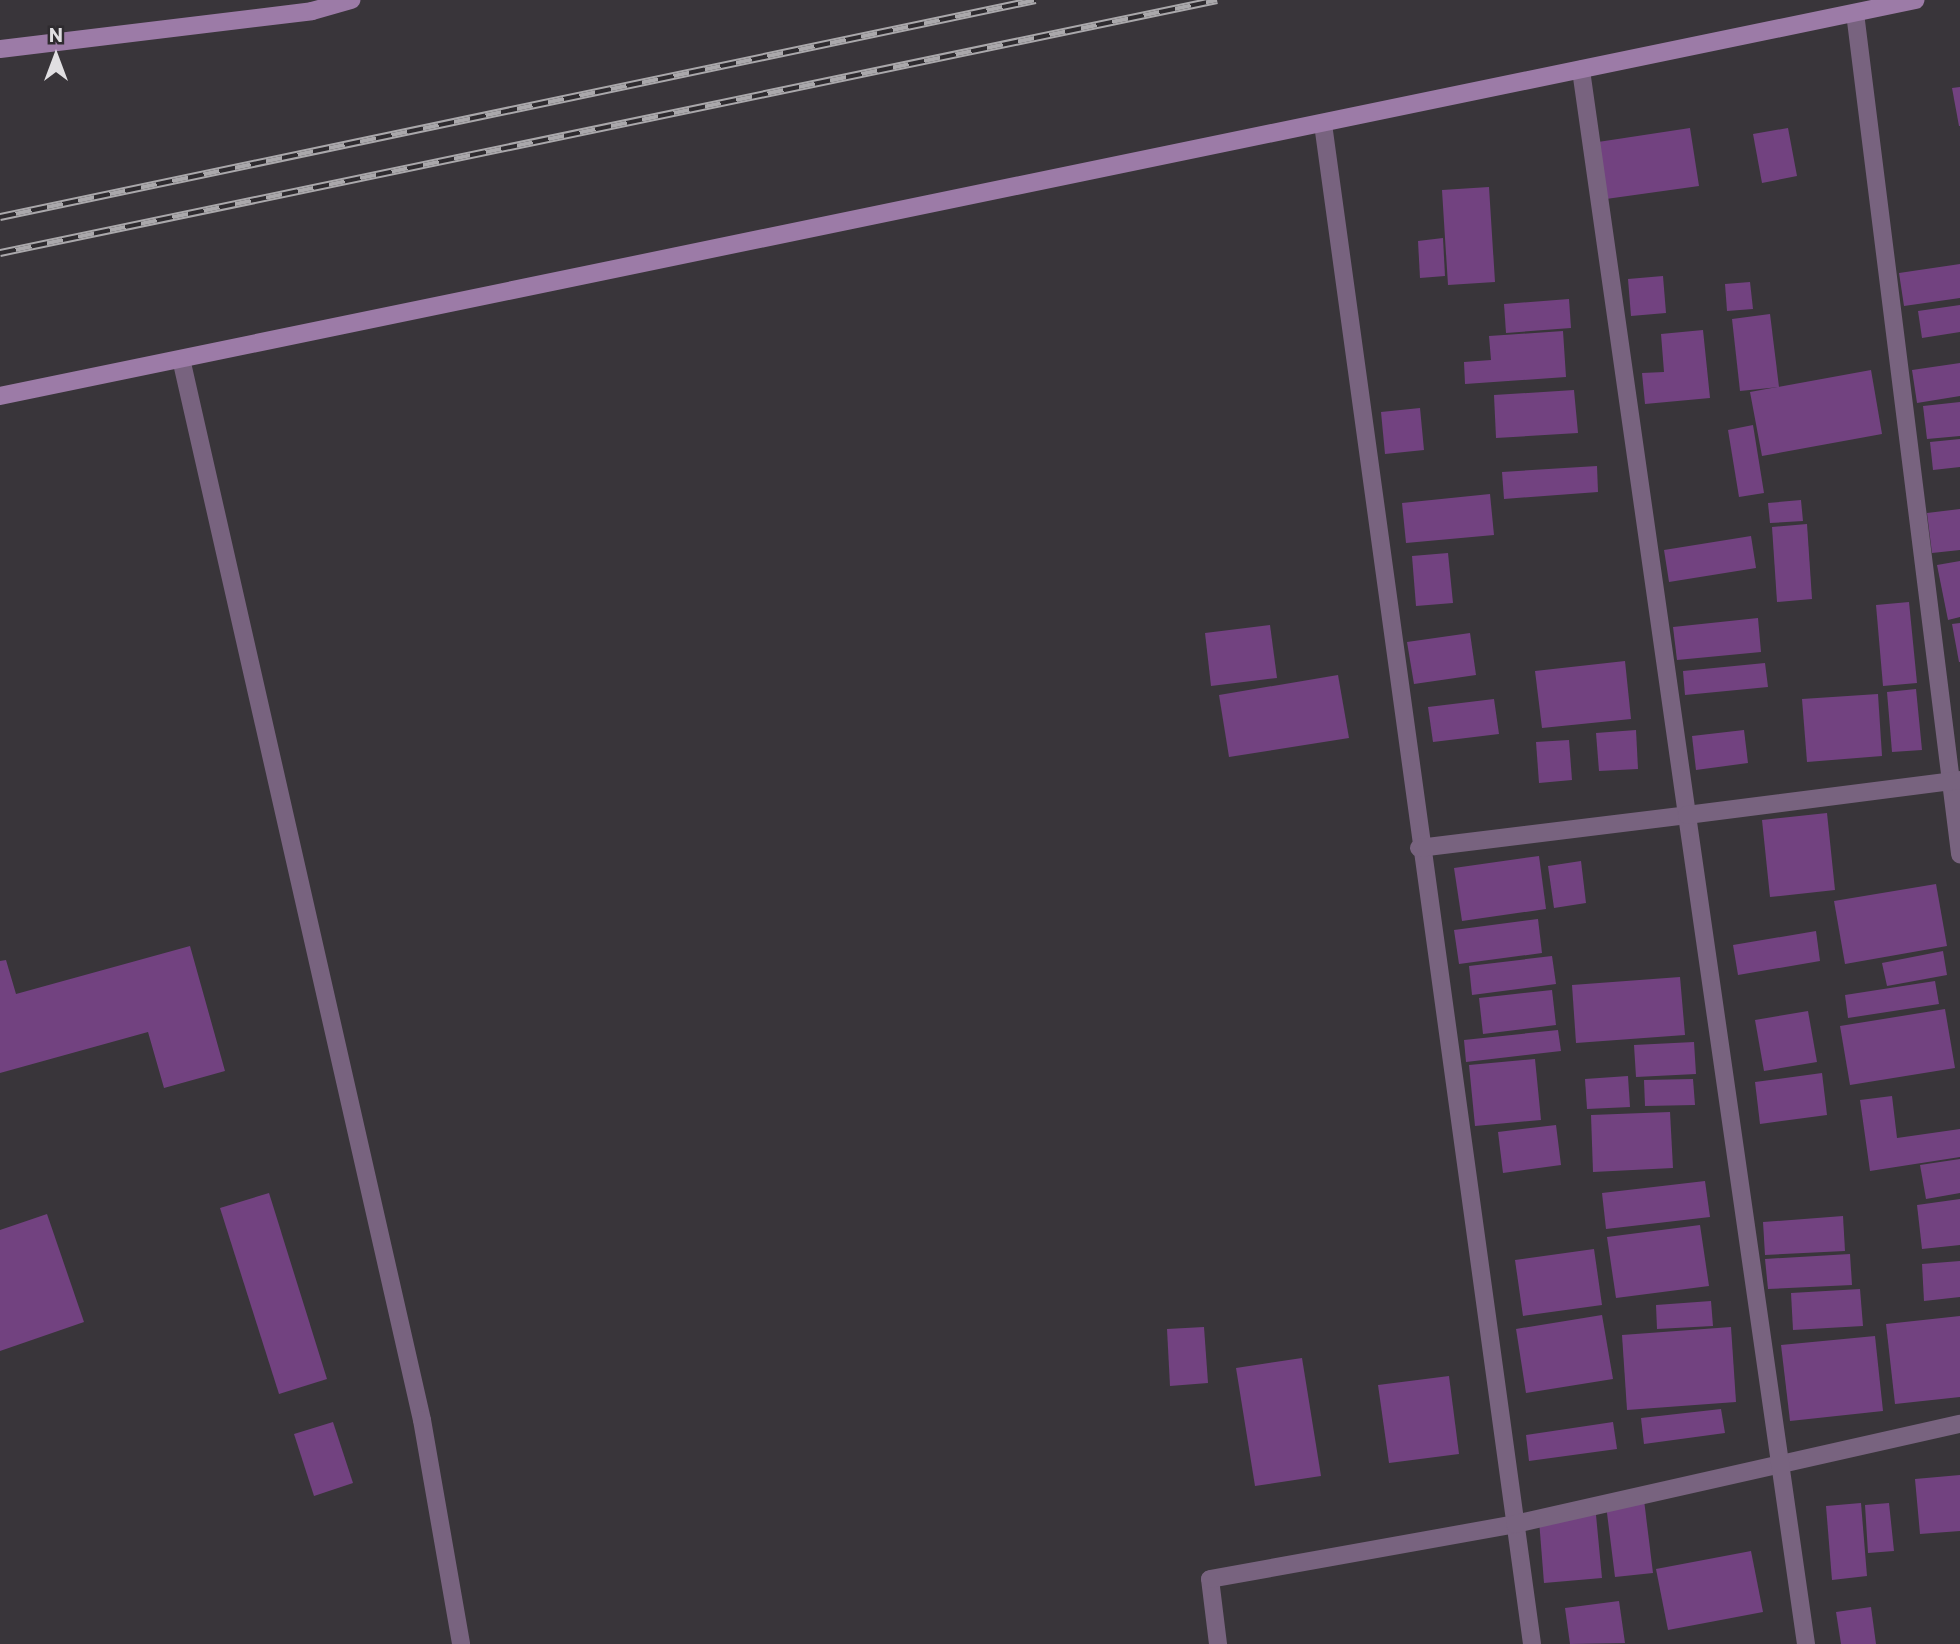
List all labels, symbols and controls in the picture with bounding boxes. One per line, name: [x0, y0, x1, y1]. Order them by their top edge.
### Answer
north arrow: [21, 21, 91, 91]
text: N: [49, 23, 63, 46]

